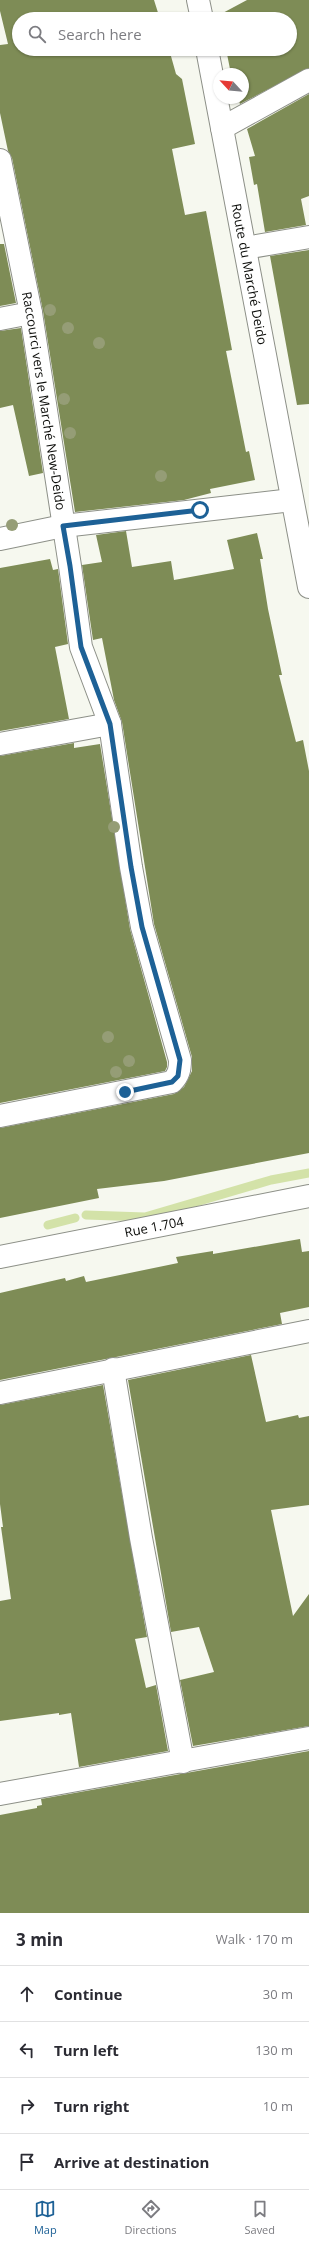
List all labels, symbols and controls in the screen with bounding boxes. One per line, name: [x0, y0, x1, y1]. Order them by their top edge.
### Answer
search box: [12, 12, 297, 56]
icon: search: [26, 23, 48, 45]
text: Search here: [58, 24, 142, 44]
north arrow: [213, 68, 249, 104]
street label: Route du Marché Deido: [227, 202, 272, 346]
street label: Raccourci vers le Marché New-Deido: [18, 290, 70, 512]
route start: [191, 501, 209, 519]
route end: [116, 1083, 134, 1101]
street label: Rue 1.704: [123, 1212, 186, 1241]
text: 3 min: [16, 1928, 63, 1951]
text: Walk · 170 m: [216, 1930, 293, 1948]
icon: ahead: [16, 1983, 38, 2005]
text: Continue: [54, 1984, 122, 2004]
text: 30 m: [263, 1985, 293, 2003]
icon: left: [16, 2039, 38, 2061]
text: Turn left: [54, 2040, 119, 2060]
text: 130 m: [255, 2041, 293, 2059]
icon: right: [16, 2095, 38, 2117]
text: Turn right: [54, 2096, 129, 2116]
text: 10 m: [263, 2097, 293, 2115]
icon: arrive: [16, 2151, 38, 2173]
text: Arrive at destination: [54, 2152, 209, 2172]
tab: Map: [34, 2198, 57, 2237]
tab: Directions: [125, 2198, 177, 2237]
tab: Saved: [244, 2198, 275, 2237]

